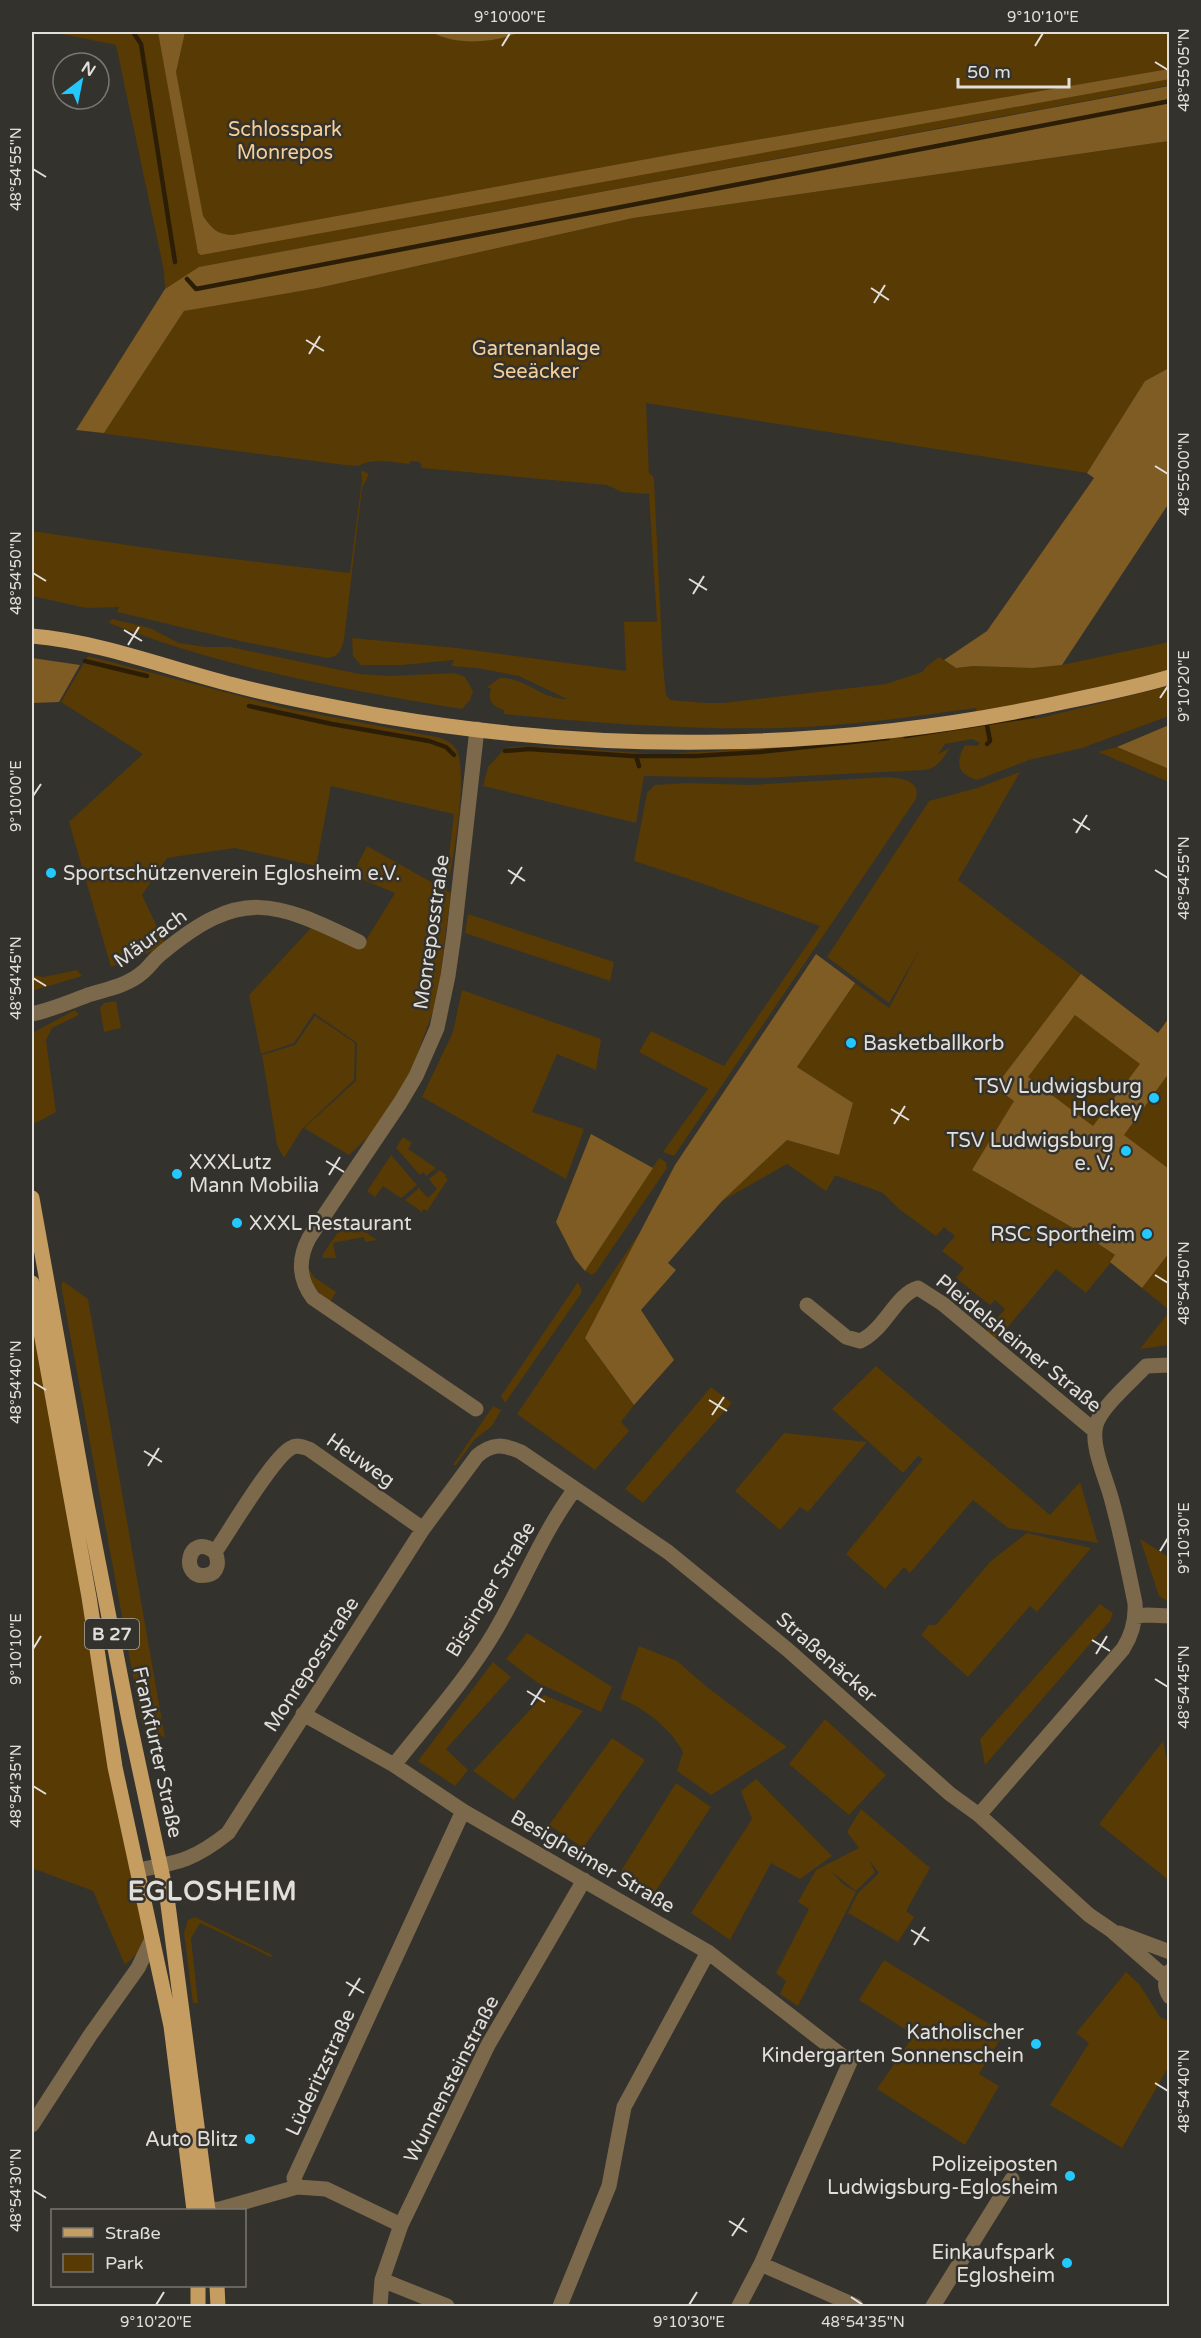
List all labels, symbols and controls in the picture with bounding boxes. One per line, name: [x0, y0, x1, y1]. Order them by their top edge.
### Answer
text: 9°10'00"E: [474, 8, 546, 26]
text: 9°10'10"E: [1007, 8, 1079, 26]
text: 48°55'05"N: [1175, 28, 1193, 112]
north arrow: [51, 51, 111, 111]
scale bar: [958, 51, 1069, 89]
text: N: [78, 57, 99, 81]
text: 50 m: [967, 61, 1011, 83]
park label: Schlosspark Monrepos: [228, 118, 342, 165]
text: 48°54'55"N: [7, 127, 25, 211]
park label: Gartenanlage Seeäcker: [472, 337, 600, 384]
text: 48°55'00"N: [1175, 432, 1193, 516]
text: 48°54'50"N: [7, 531, 25, 615]
text: 9°10'20"E: [1175, 650, 1193, 722]
text: 9°10'00"E: [7, 760, 25, 832]
text: 48°54'55"N: [1175, 836, 1193, 920]
street label: Monreposstraße: [409, 853, 455, 1011]
place label: Sportschützenverein Eglosheim e.V.: [63, 862, 400, 886]
marker: Sportschützenverein Eglosheim e.V.: [44, 866, 58, 880]
street label: Mäurach: [109, 904, 192, 973]
text: 48°54'45"N: [7, 936, 25, 1020]
place label: Basketballkorb: [863, 1032, 1004, 1056]
marker: Basketballkorb: [844, 1036, 858, 1050]
place label: TSV Ludwigsburg Hockey: [974, 1075, 1142, 1122]
marker: TSV Ludwigsburg Hockey: [1147, 1091, 1161, 1105]
place label: TSV Ludwigsburg e. V.: [946, 1129, 1114, 1176]
marker: TSV Ludwigsburg e. V.: [1119, 1144, 1133, 1158]
place label: XXXLutz Mann Mobilia: [189, 1151, 319, 1198]
marker: XXXLutz Mann Mobilia: [170, 1167, 184, 1181]
place label: XXXL Restaurant: [249, 1212, 412, 1236]
marker: XXXL Restaurant: [230, 1216, 244, 1230]
place label: RSC Sportheim: [990, 1223, 1135, 1247]
marker: RSC Sportheim: [1140, 1227, 1154, 1241]
text: 48°54'50"N: [1175, 1241, 1193, 1325]
street label: Pleidelsheimer Straße: [931, 1270, 1106, 1418]
text: 48°54'40"N: [7, 1340, 25, 1424]
street label: Heuweg: [322, 1429, 399, 1493]
text: 9°10'30"E: [1175, 1502, 1193, 1574]
street label: Bissinger Straße: [441, 1517, 541, 1662]
street label: Monreposstraße: [259, 1593, 364, 1736]
street label: Straßenäcker: [771, 1607, 882, 1708]
text: 9°10'10"E: [7, 1613, 25, 1685]
road number: B 27: [85, 1619, 139, 1649]
text: 48°54'45"N: [1175, 1645, 1193, 1729]
street label: Frankfurter Straße: [127, 1664, 187, 1840]
text: 48°54'35"N: [7, 1744, 25, 1828]
street label: Besigheimer Straße: [506, 1805, 679, 1919]
district label: EGLOSHEIM: [128, 1876, 298, 1907]
street label: Wunnensteinstraße: [399, 1992, 504, 2167]
street label: Lüderitzstraße: [281, 2005, 361, 2140]
place label: Katholischer Kindergarten Sonnenschein: [761, 2021, 1024, 2068]
marker: Katholischer Kindergarten Sonnenschein: [1029, 2037, 1043, 2051]
text: 48°54'40"N: [1175, 2049, 1193, 2133]
place label: Auto Blitz: [145, 2128, 238, 2152]
marker: Auto Blitz: [243, 2132, 257, 2146]
text: 48°54'30"N: [7, 2148, 25, 2232]
place label: Polizeiposten Ludwigsburg-Eglosheim: [827, 2153, 1058, 2200]
marker: Polizeiposten Ludwigsburg-Eglosheim: [1063, 2169, 1077, 2183]
legend: [51, 2209, 246, 2287]
text: Straße: [105, 2222, 161, 2244]
place label: Einkaufspark Eglosheim: [931, 2241, 1055, 2288]
text: Park: [105, 2252, 144, 2274]
marker: Einkaufspark Eglosheim: [1060, 2256, 1074, 2270]
text: 9°10'20"E: [120, 2313, 192, 2331]
text: 9°10'30"E: [653, 2313, 725, 2331]
text: 48°54'35"N: [821, 2313, 905, 2331]

